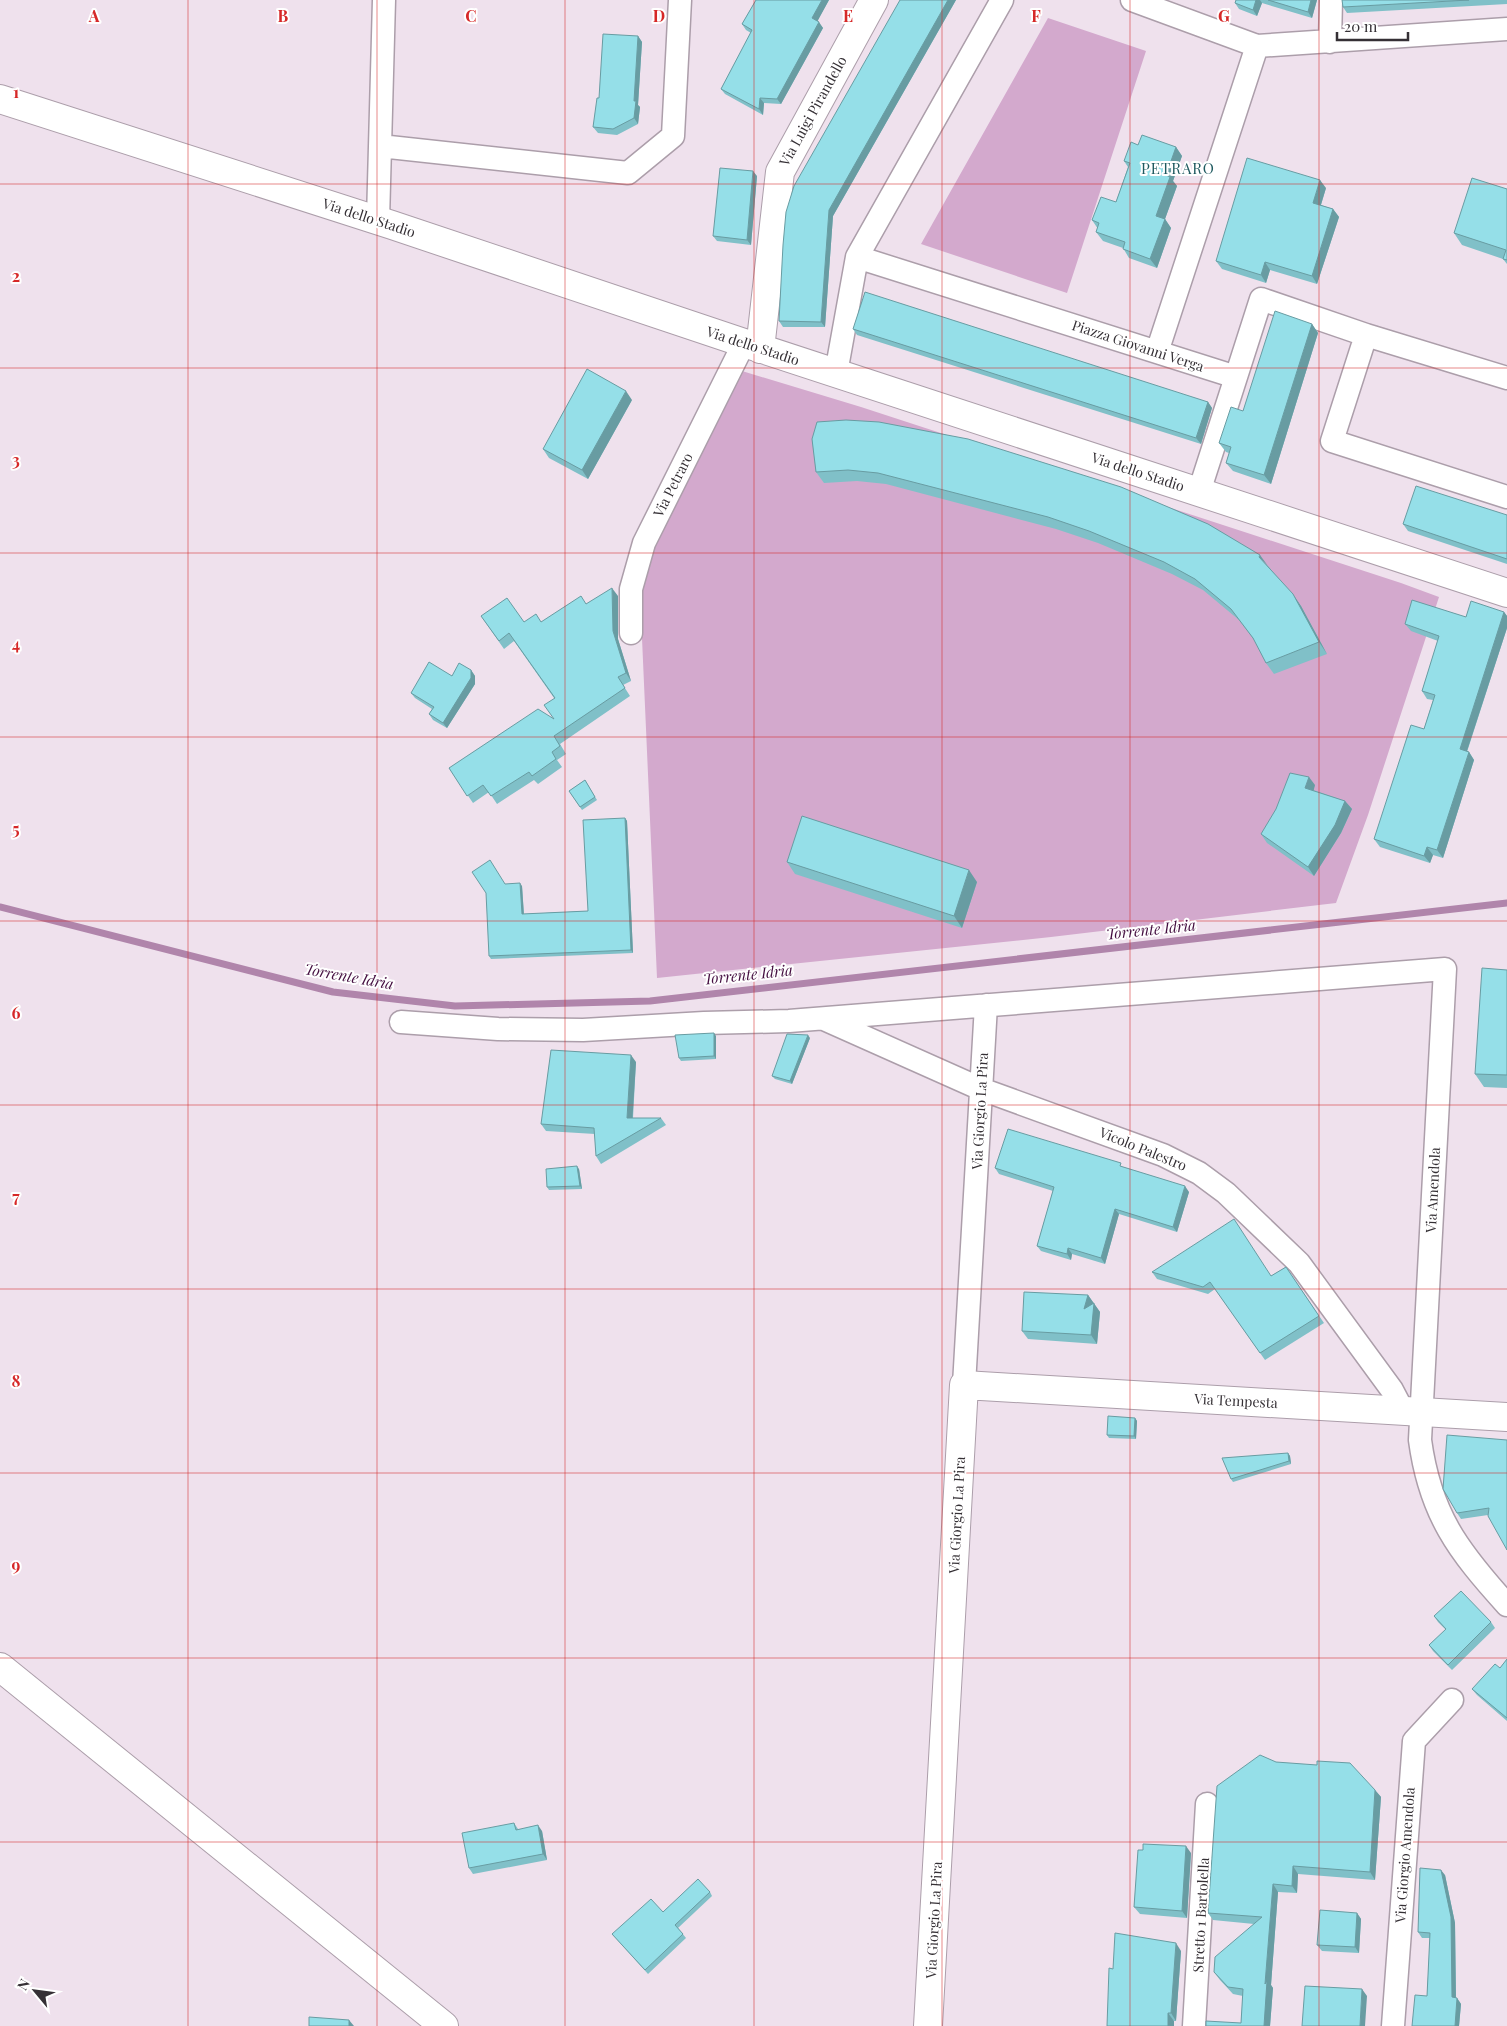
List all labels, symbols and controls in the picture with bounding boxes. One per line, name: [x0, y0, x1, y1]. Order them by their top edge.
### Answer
text: A: [88, 5, 100, 26]
text: B: [278, 5, 289, 26]
text: C: [465, 5, 477, 26]
text: D: [653, 5, 665, 26]
text: E: [843, 5, 853, 26]
text: F: [1031, 5, 1041, 26]
text: G: [1218, 5, 1230, 26]
scale bar: [1337, 10, 1408, 42]
text: 20 m: [1344, 16, 1378, 36]
street label: Via Luigi Pirandello: [774, 52, 851, 170]
text: 1: [13, 81, 19, 102]
district label: PETRARO: [1141, 158, 1215, 178]
street label: Via dello Stadio: [319, 193, 418, 242]
text: 2: [12, 265, 20, 286]
street label: Piazza Giovanni Verga: [1070, 315, 1206, 376]
street label: Via dello Stadio: [703, 321, 802, 370]
street label: Via dello Stadio: [1088, 447, 1187, 496]
text: 3: [12, 449, 20, 470]
street label: Via Petraro: [648, 449, 697, 521]
text: 4: [12, 633, 20, 654]
text: 5: [12, 818, 20, 839]
water label: Torrente Idria: [1105, 914, 1197, 944]
water label: Torrente Idria: [303, 958, 395, 994]
water label: Torrente Idria: [702, 959, 794, 989]
text: 6: [12, 1002, 21, 1023]
street label: Via Giorgio La Pira: [967, 1052, 992, 1171]
street label: Vicolo Palestro: [1096, 1122, 1190, 1175]
street label: Via Amendola: [1421, 1147, 1444, 1234]
text: 7: [12, 1186, 20, 1207]
text: 8: [12, 1370, 21, 1391]
street label: Via Tempesta: [1193, 1389, 1278, 1412]
street label: Via Giorgio La Pira: [944, 1456, 969, 1575]
text: 9: [12, 1554, 21, 1575]
street label: Via Giorgio Amendola: [1390, 1786, 1419, 1925]
street label: Stretto 1 Bartolella: [1188, 1857, 1213, 1973]
street label: Via Giorgio La Pira: [921, 1861, 946, 1980]
north arrow: [10, 1966, 60, 2016]
text: N: [12, 1975, 34, 1993]

